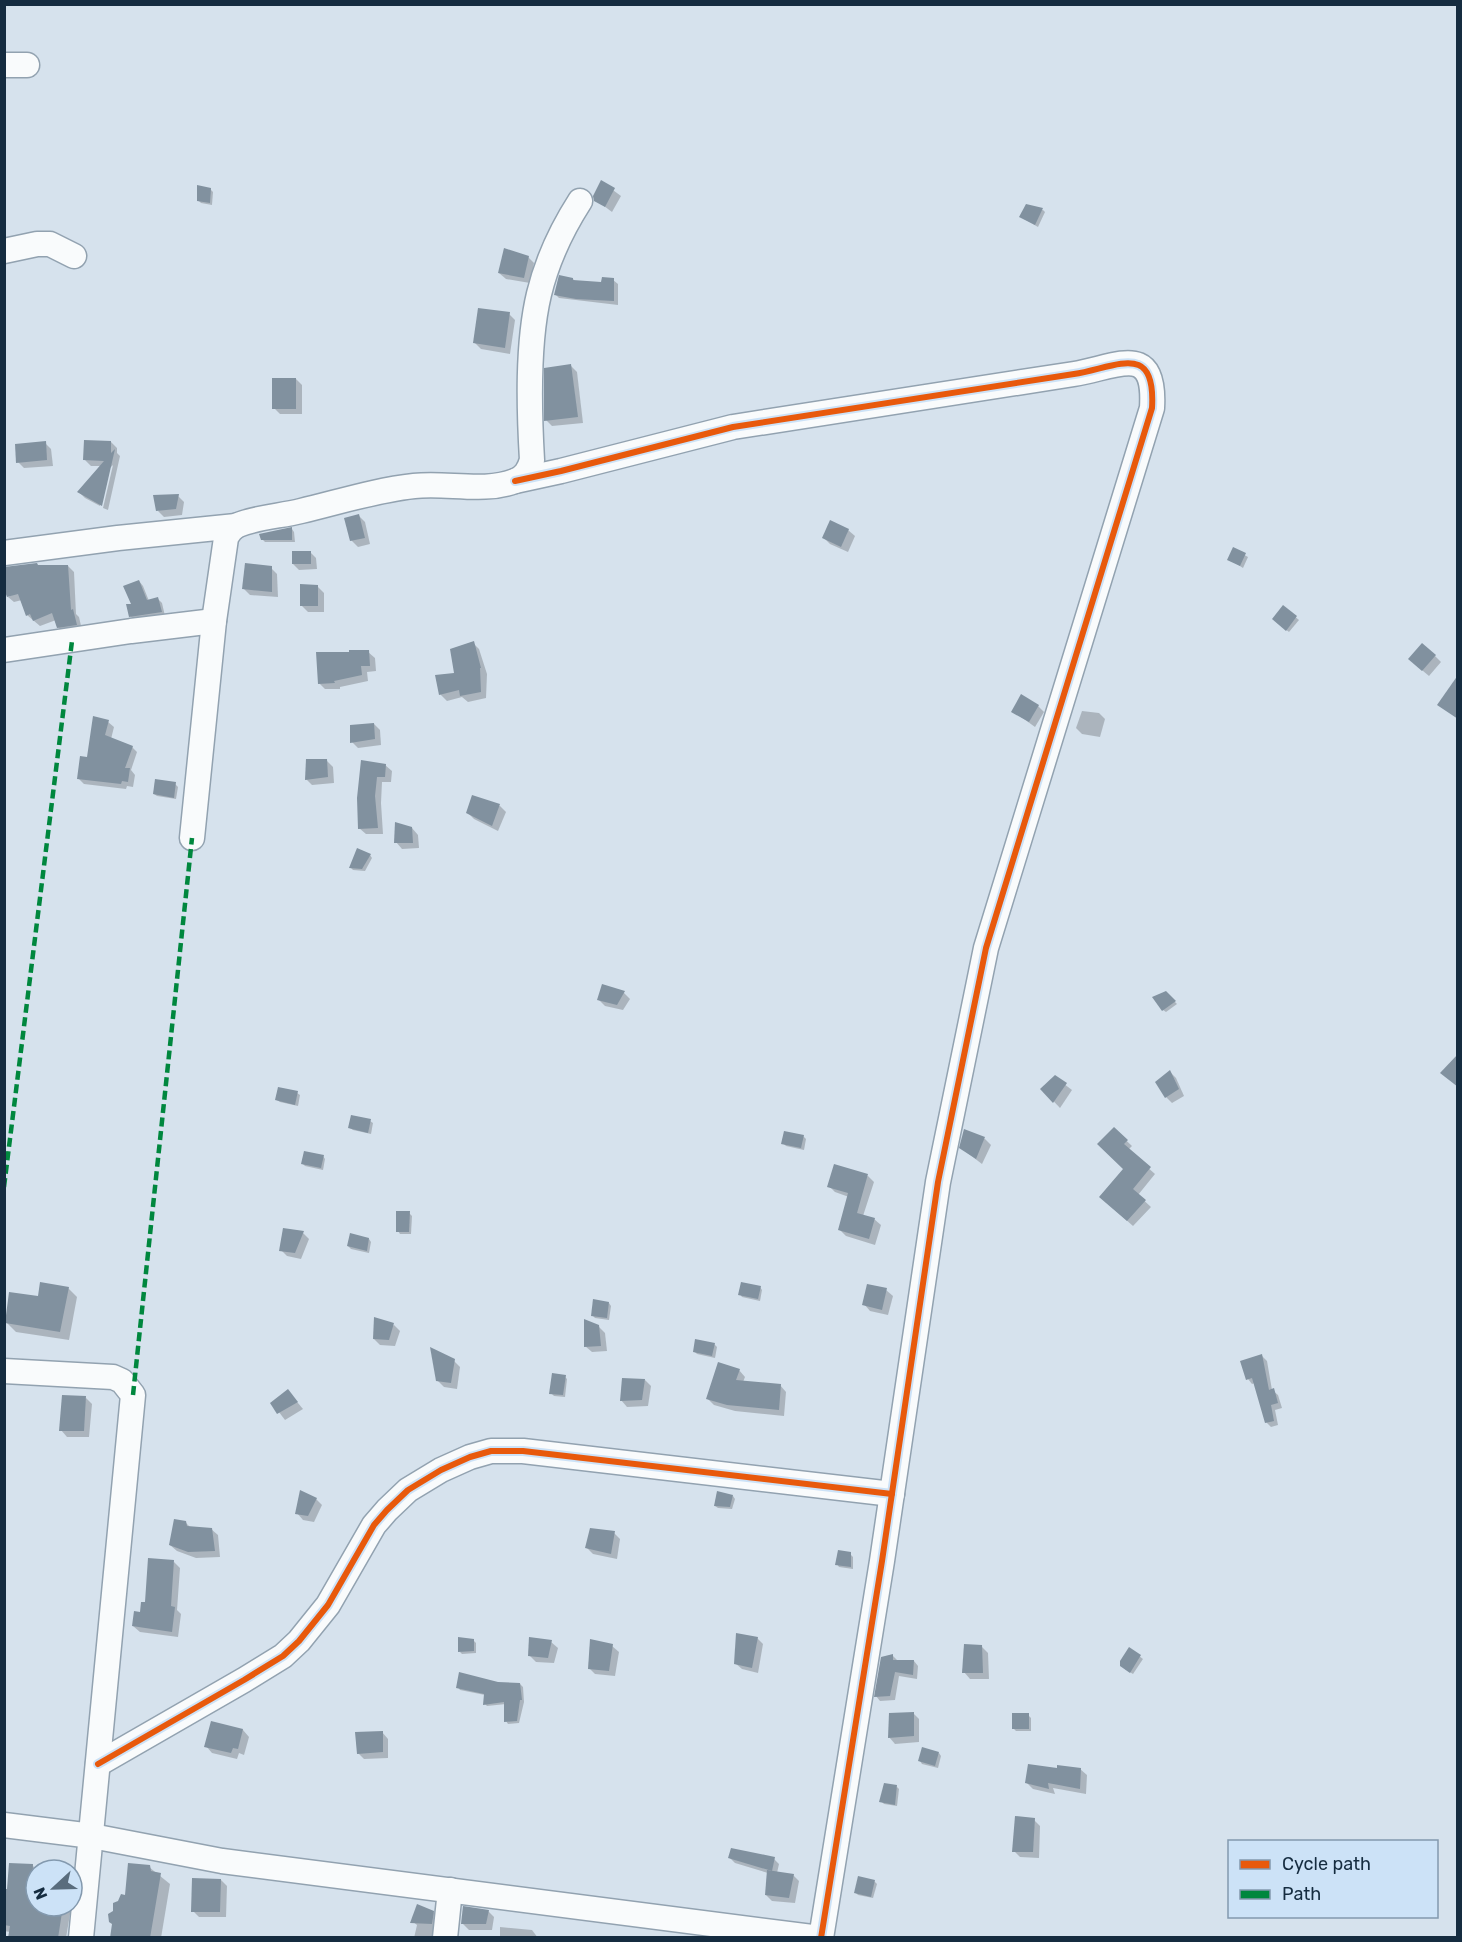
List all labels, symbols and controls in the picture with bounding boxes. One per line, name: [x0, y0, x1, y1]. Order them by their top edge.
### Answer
legend: [1228, 1840, 1438, 1918]
text: Cycle path: [1282, 1853, 1371, 1875]
north arrow: [24, 1858, 84, 1918]
text: Path: [1282, 1883, 1321, 1905]
text: N: [30, 1885, 52, 1902]

